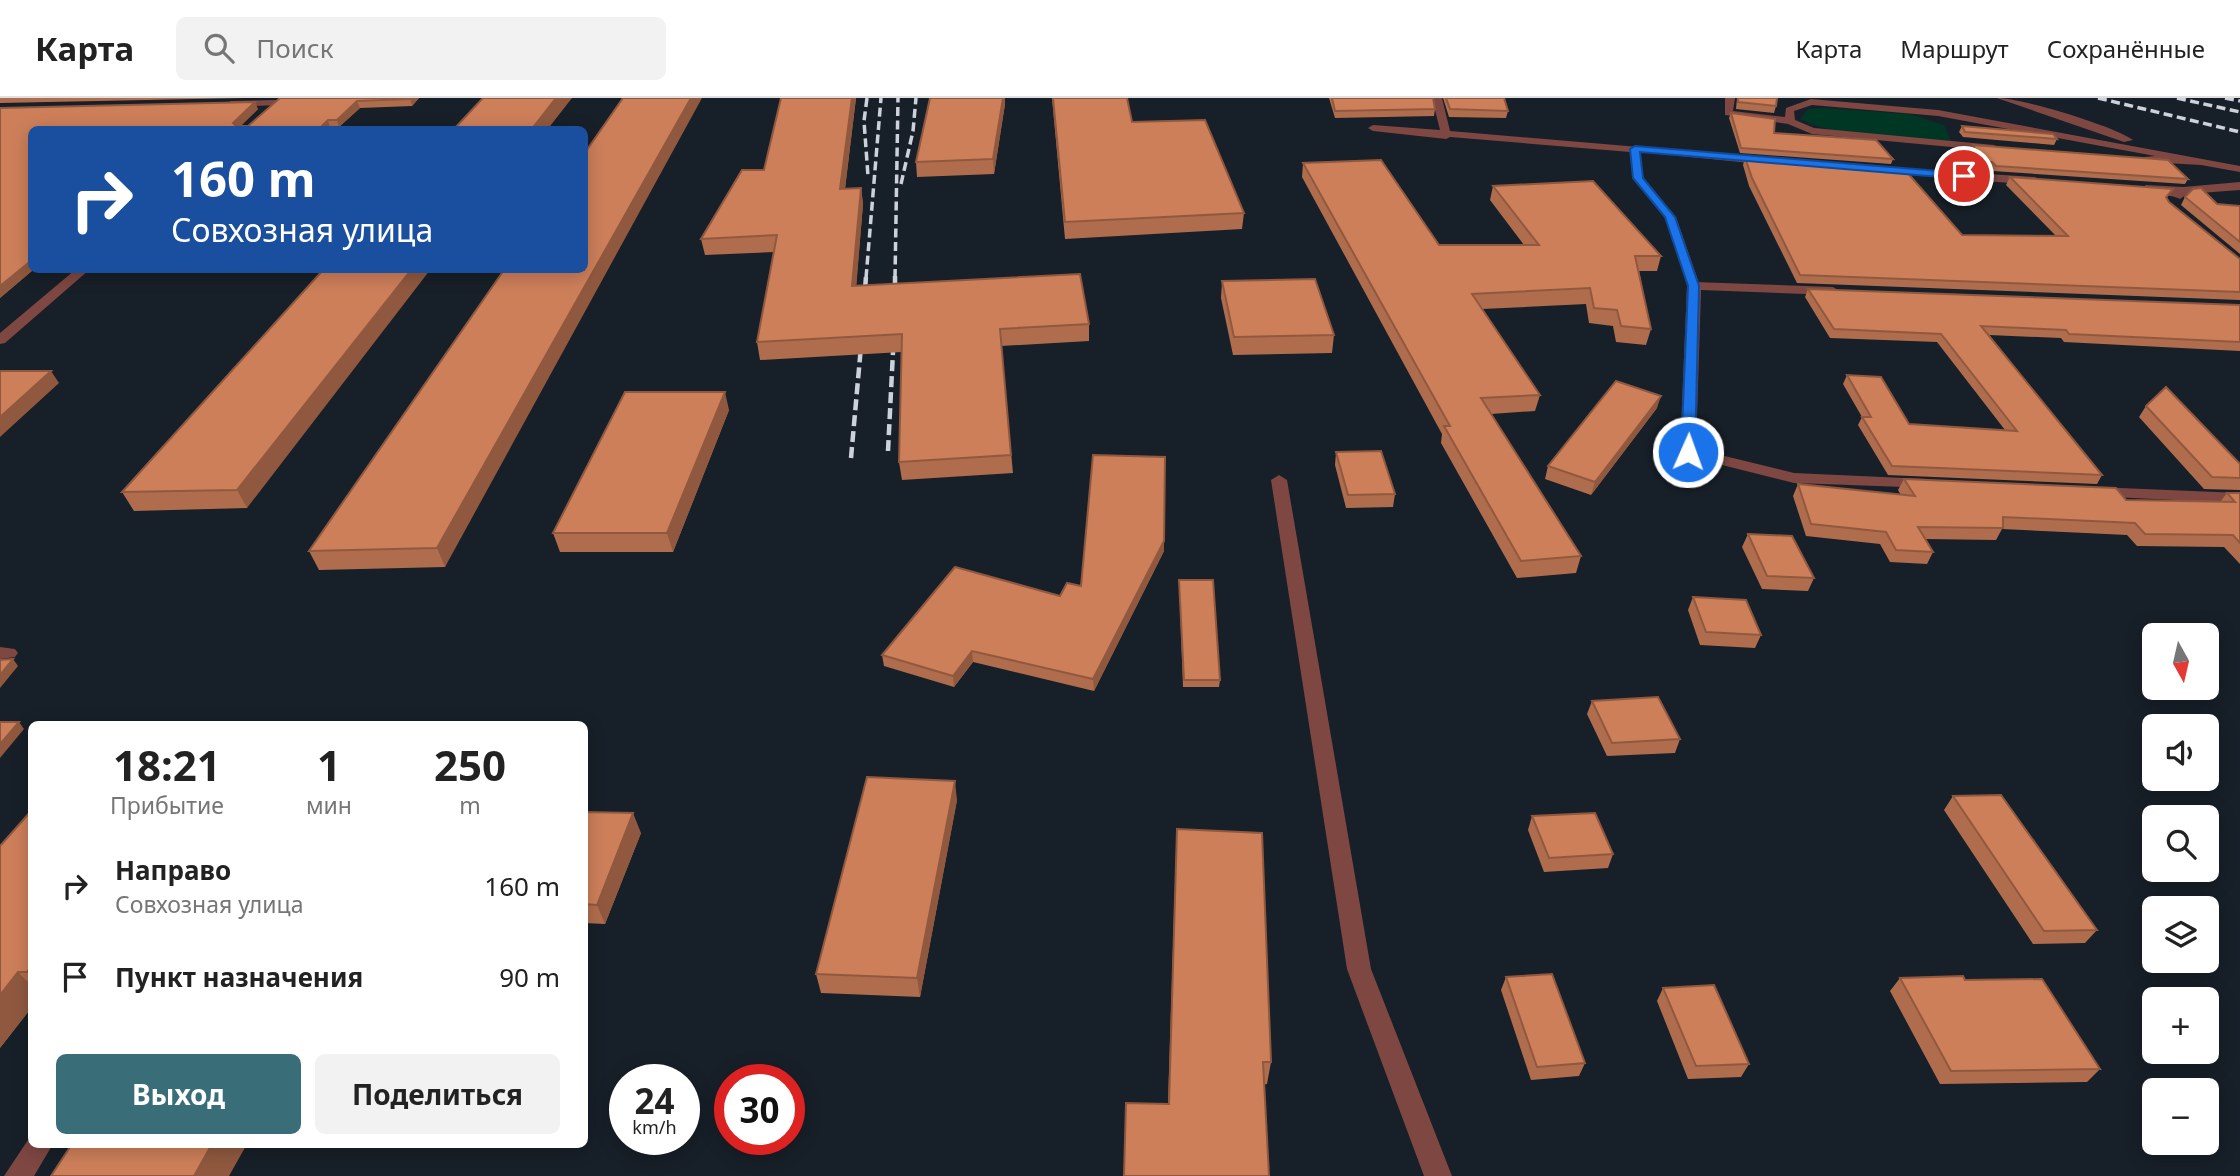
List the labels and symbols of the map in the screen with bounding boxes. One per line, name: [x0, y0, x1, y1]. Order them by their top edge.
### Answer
pin: [1934, 146, 1994, 206]
position arrow: [1651, 415, 1725, 489]
north arrow: [2142, 623, 2219, 700]
speed limit sign: 30: [714, 1064, 805, 1155]

